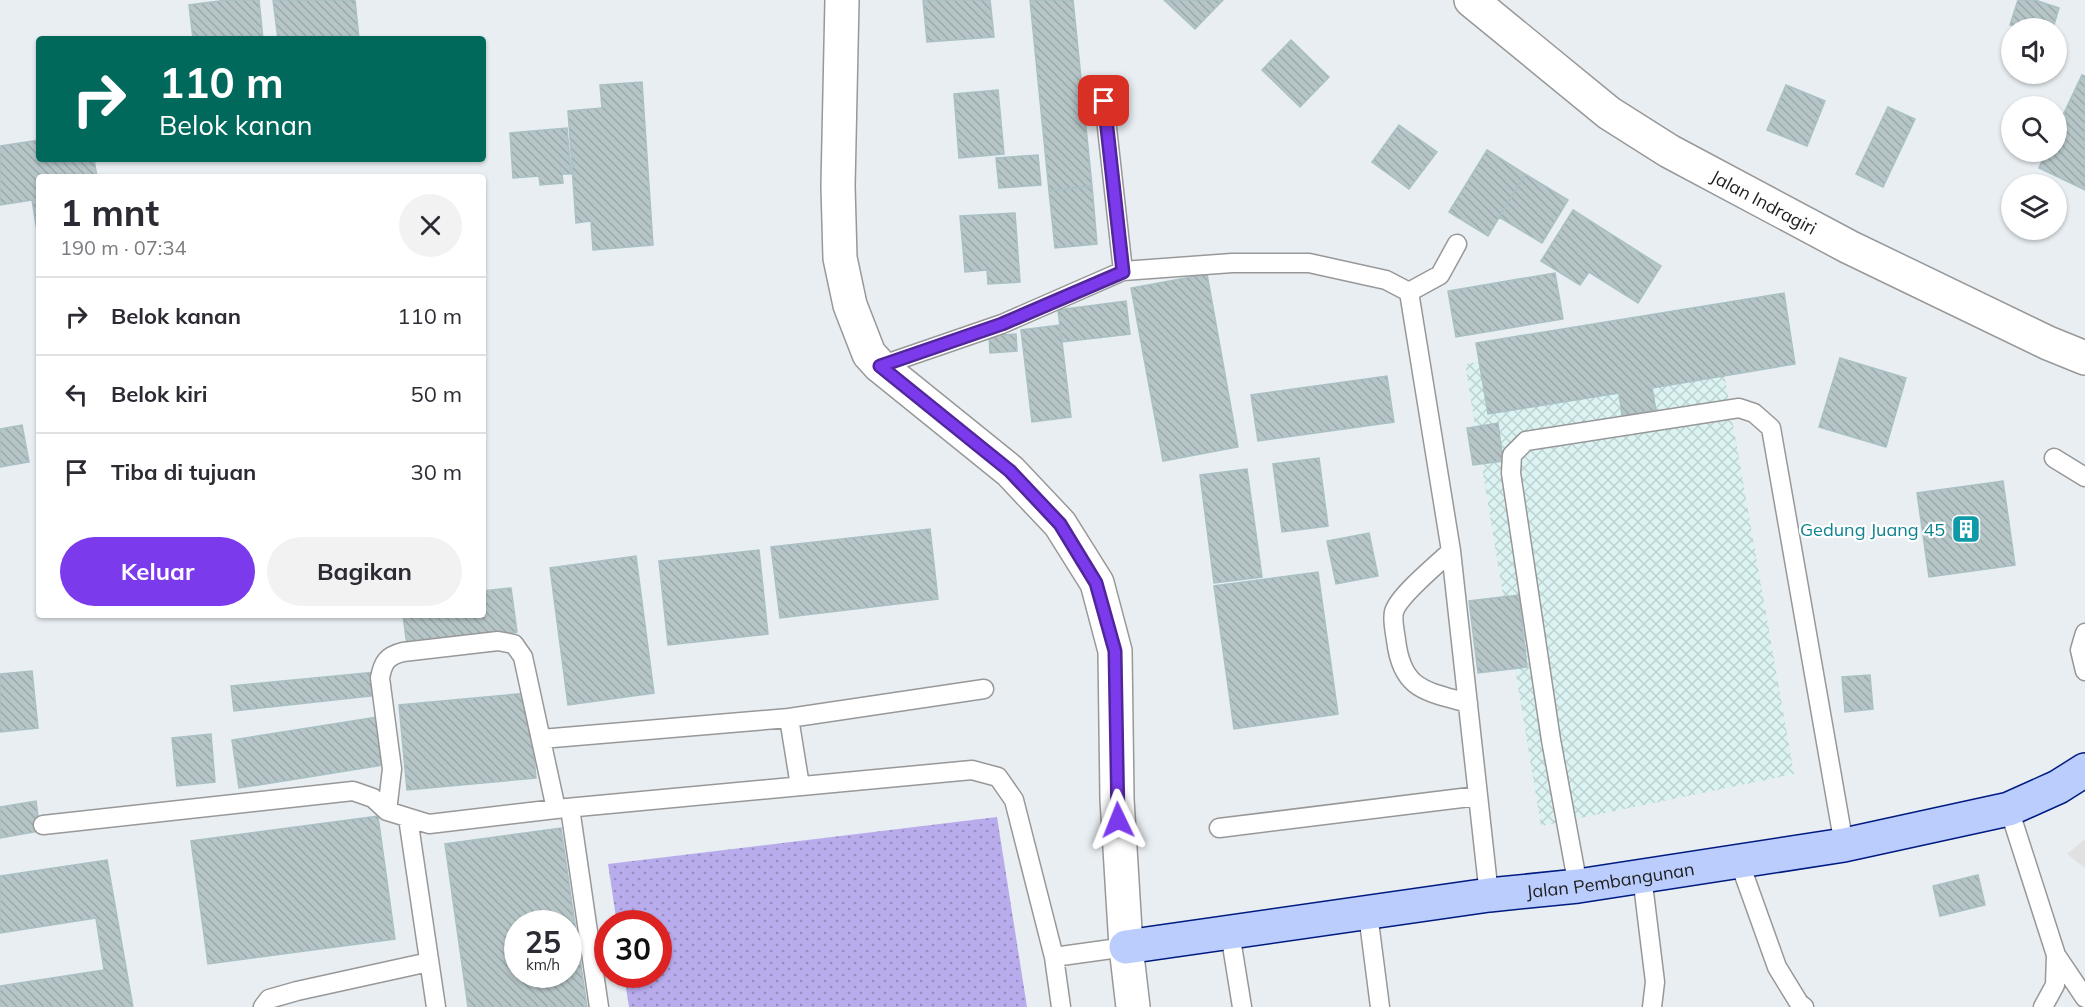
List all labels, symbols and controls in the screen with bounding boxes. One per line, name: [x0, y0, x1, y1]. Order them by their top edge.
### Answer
map controls: [2001, 18, 2067, 240]
button: sound: [2001, 18, 2067, 84]
text: 110 m: [159, 56, 284, 109]
icon: right: [60, 60, 138, 138]
pin: [1078, 75, 1129, 126]
icon: arrive: [1087, 84, 1120, 117]
button: search: [2001, 96, 2067, 162]
text: Belok kanan: [159, 108, 313, 142]
street label: Jalan Indragiri: [1707, 164, 1821, 239]
button: layers: [2001, 174, 2067, 240]
text: 1 mnt: [60, 190, 159, 235]
button: close: [399, 194, 462, 257]
text: 190 m · 07:34: [60, 235, 186, 260]
icon: right: [60, 300, 93, 333]
text: Belok kanan: [111, 302, 241, 330]
text: 110 m: [397, 302, 462, 330]
icon: left: [60, 378, 93, 411]
text: Belok kiri: [111, 380, 207, 408]
text: 50 m: [411, 380, 462, 408]
icon: arrive: [60, 456, 93, 489]
text: Tiba di tujuan: [111, 458, 256, 486]
text: 30 m: [411, 458, 462, 486]
building icon: Gedung Juang 45: [1950, 513, 1982, 545]
place label: Gedung Juang 45: [1800, 518, 1945, 541]
button: Keluar: [60, 537, 255, 606]
button: Bagikan: [267, 537, 462, 606]
position arrow: [1086, 788, 1150, 852]
street label: Jalan Pembangunan: [1525, 857, 1696, 903]
speed limit sign: 30: [594, 910, 672, 988]
text: 25: [525, 923, 561, 961]
text: km/h: [526, 955, 560, 974]

